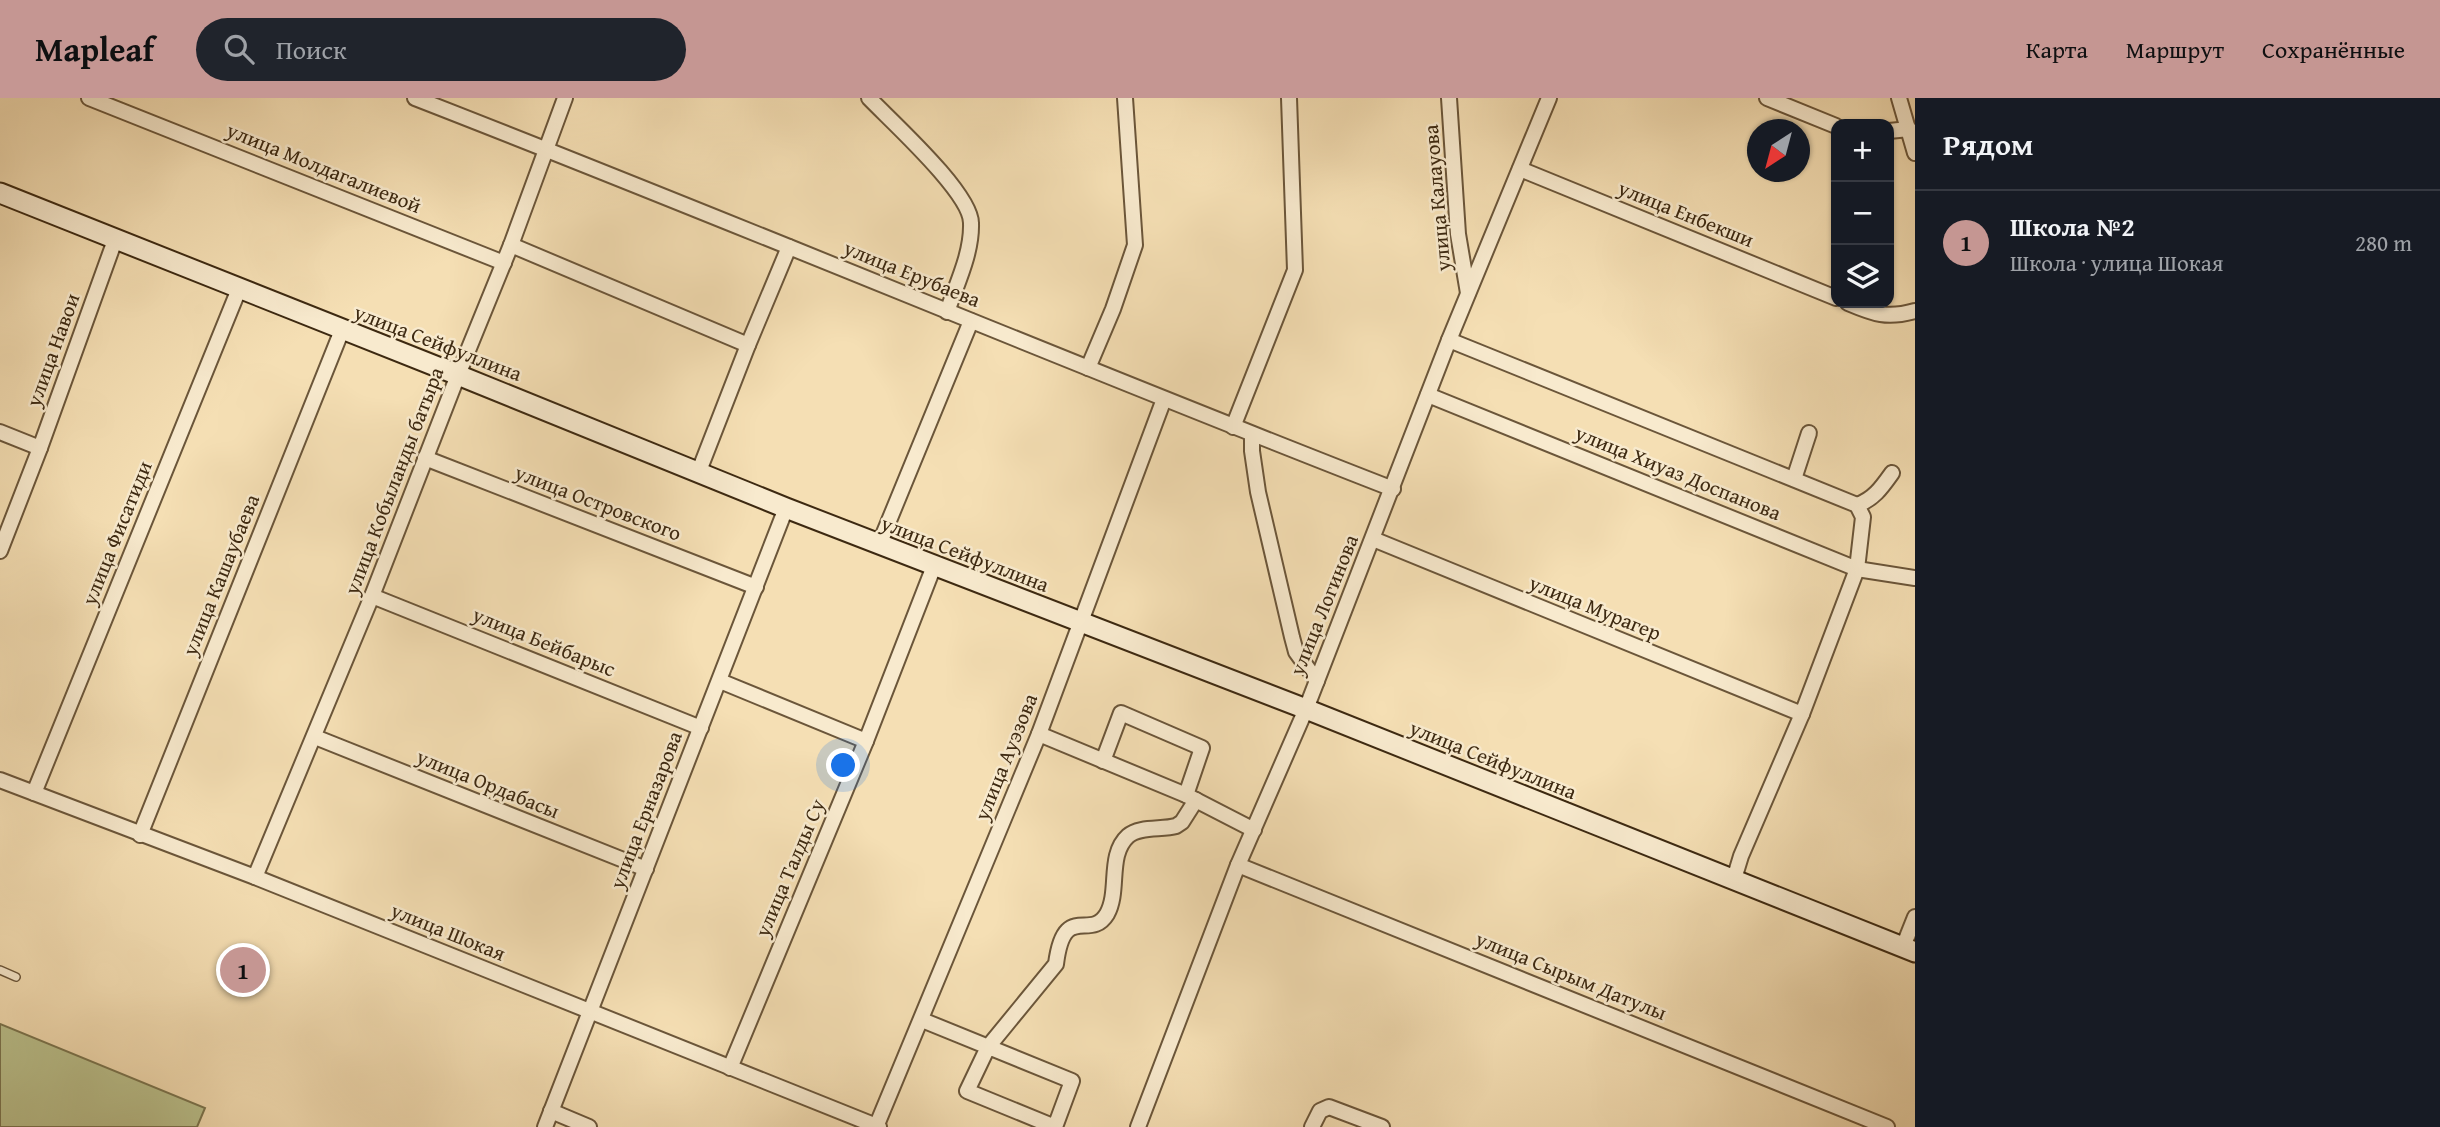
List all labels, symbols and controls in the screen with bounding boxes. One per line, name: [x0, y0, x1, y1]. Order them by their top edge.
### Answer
search box: [196, 18, 686, 81]
text: Mapleaf: [35, 25, 154, 73]
icon: search: [220, 30, 258, 68]
text: Поиск: [276, 30, 347, 69]
text: Карта: [2026, 32, 2088, 67]
text: Маршрут: [2126, 32, 2224, 67]
text: Сохранённые: [2262, 32, 2405, 67]
street label: улица Молдагалиевой: [221, 114, 426, 221]
north arrow: [1747, 119, 1810, 182]
map controls: [1831, 119, 1894, 308]
button: +: [1831, 119, 1894, 182]
text: Рядом: [1943, 122, 2034, 166]
street label: улица Калауова: [1415, 123, 1458, 274]
street label: улица Енбекши: [1613, 172, 1759, 255]
button: −: [1831, 182, 1894, 245]
text: Школа №2: [2010, 207, 2135, 246]
text: 1: [1960, 226, 1972, 259]
text: 280 m: [2355, 226, 2412, 259]
street label: улица Ерубаева: [838, 232, 985, 315]
button: layers: [1831, 245, 1894, 308]
text: Школа · улица Шокая: [2010, 246, 2223, 279]
street label: улица Навои: [17, 289, 87, 412]
street label: улица Сейфуллина: [349, 296, 527, 389]
street label: улица Кобыланды батыра: [335, 362, 451, 600]
street label: улица Хиуаз Доспанова: [1570, 417, 1786, 528]
street label: улица Фисатиди: [73, 456, 160, 611]
street label: улица Островского: [509, 456, 686, 549]
street label: улица Кашаубаева: [174, 489, 267, 661]
street label: улица Сейфуллина: [876, 507, 1054, 600]
street label: улица Логинова: [1281, 530, 1366, 681]
street label: улица Мурагер: [1524, 567, 1666, 648]
street label: улица Бейбарыс: [467, 598, 620, 684]
street label: улица Ауэзова: [966, 689, 1045, 826]
street label: улица Сейфуллина: [1404, 712, 1581, 807]
street label: улица Ерназарова: [601, 726, 690, 894]
street label: улица Ордабасы: [411, 740, 565, 826]
your location: [826, 748, 860, 782]
street label: улица Талды Су: [746, 794, 833, 943]
street label: улица Шокая: [385, 894, 511, 969]
street label: улица Сырым Датулы: [1470, 923, 1672, 1028]
pin: 1: [220, 944, 266, 996]

